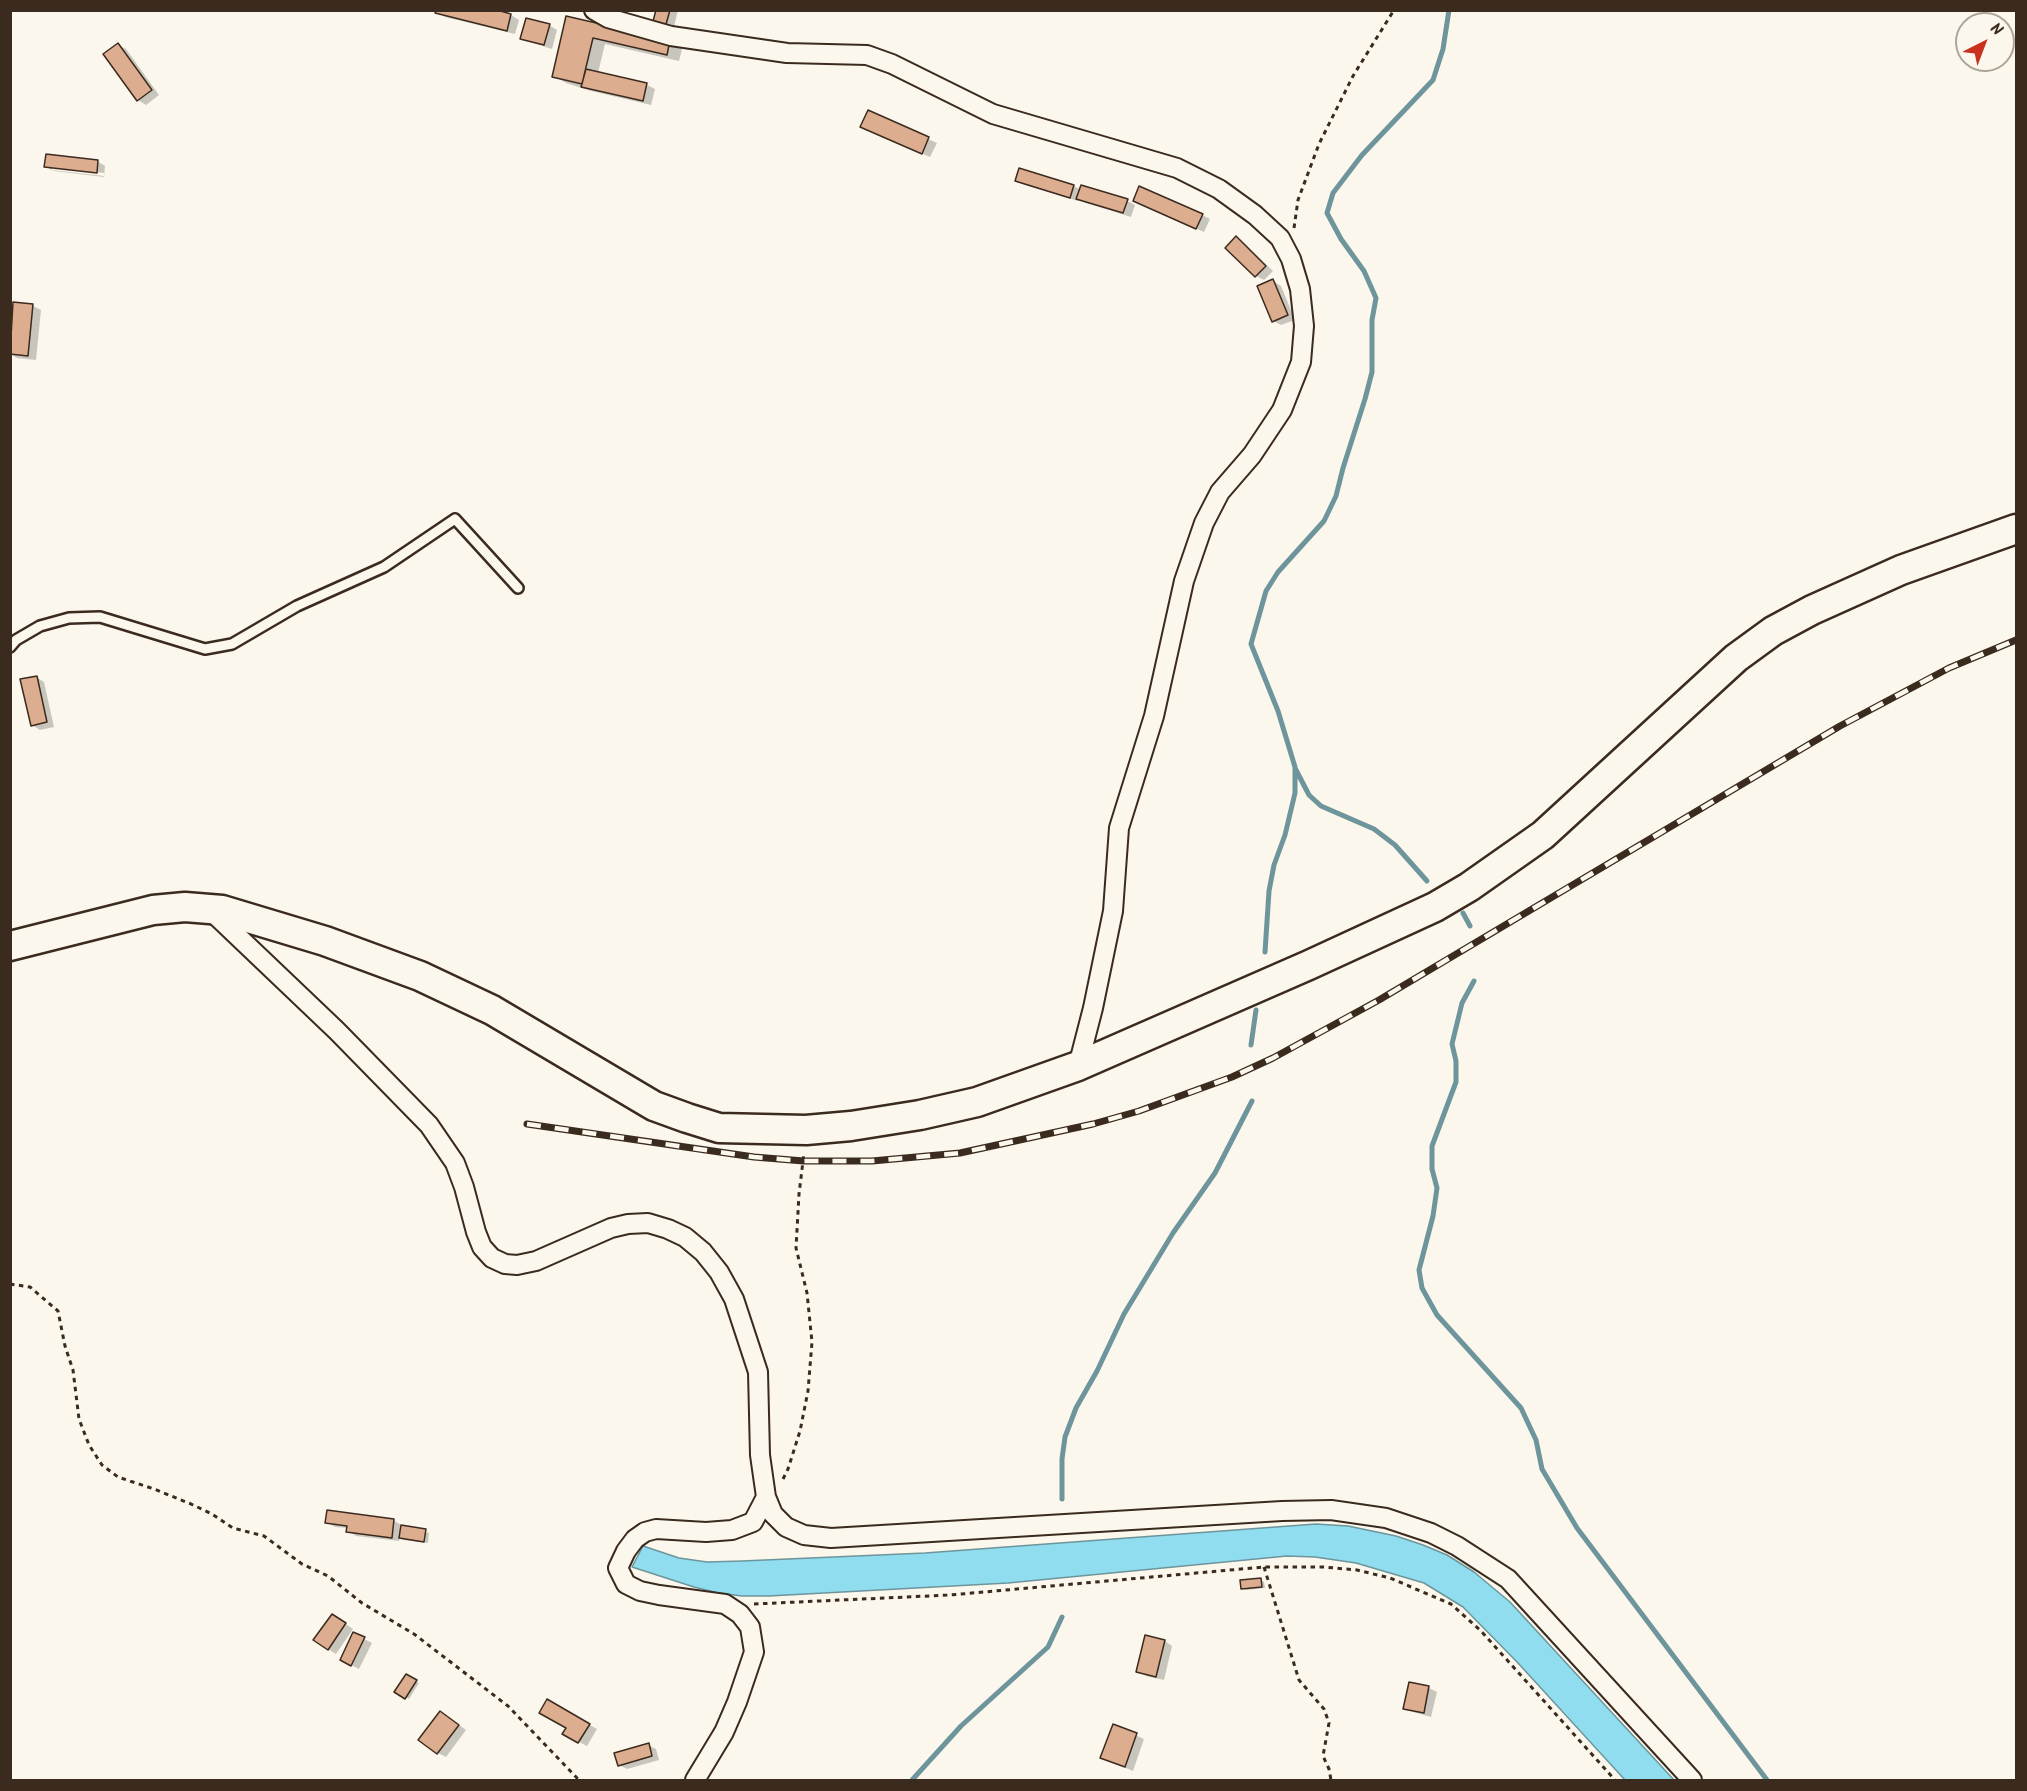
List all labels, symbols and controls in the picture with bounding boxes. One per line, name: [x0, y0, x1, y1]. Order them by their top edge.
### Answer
north arrow: [1955, 12, 2015, 72]
text: N: [1984, 17, 2008, 42]

